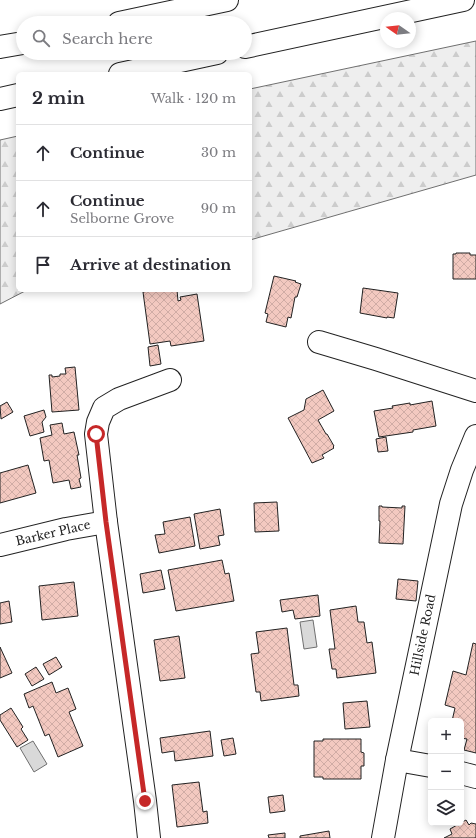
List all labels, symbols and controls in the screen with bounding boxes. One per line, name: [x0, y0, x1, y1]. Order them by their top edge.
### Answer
north arrow: [380, 12, 416, 48]
search box: [16, 16, 252, 60]
icon: search: [30, 27, 52, 49]
text: Search here: [62, 29, 153, 48]
text: 2 min: [32, 88, 85, 109]
text: Walk · 120 m: [151, 90, 236, 107]
icon: ahead: [32, 142, 54, 164]
text: Continue: [70, 143, 145, 162]
text: 30 m: [201, 144, 236, 161]
text: Continue: [70, 191, 145, 210]
icon: ahead: [32, 198, 54, 220]
text: 90 m: [201, 200, 236, 217]
text: Selborne Grove: [70, 210, 174, 227]
icon: arrive: [32, 254, 54, 276]
text: Arrive at destination: [70, 255, 231, 274]
route start: [87, 425, 105, 443]
street label: Barker Place: [14, 517, 92, 548]
street label: Hillside Road: [407, 593, 438, 677]
map controls: [428, 718, 464, 826]
button: +: [428, 718, 464, 754]
button: −: [428, 754, 464, 790]
button: layers: [428, 790, 464, 826]
route end: [136, 792, 154, 810]

